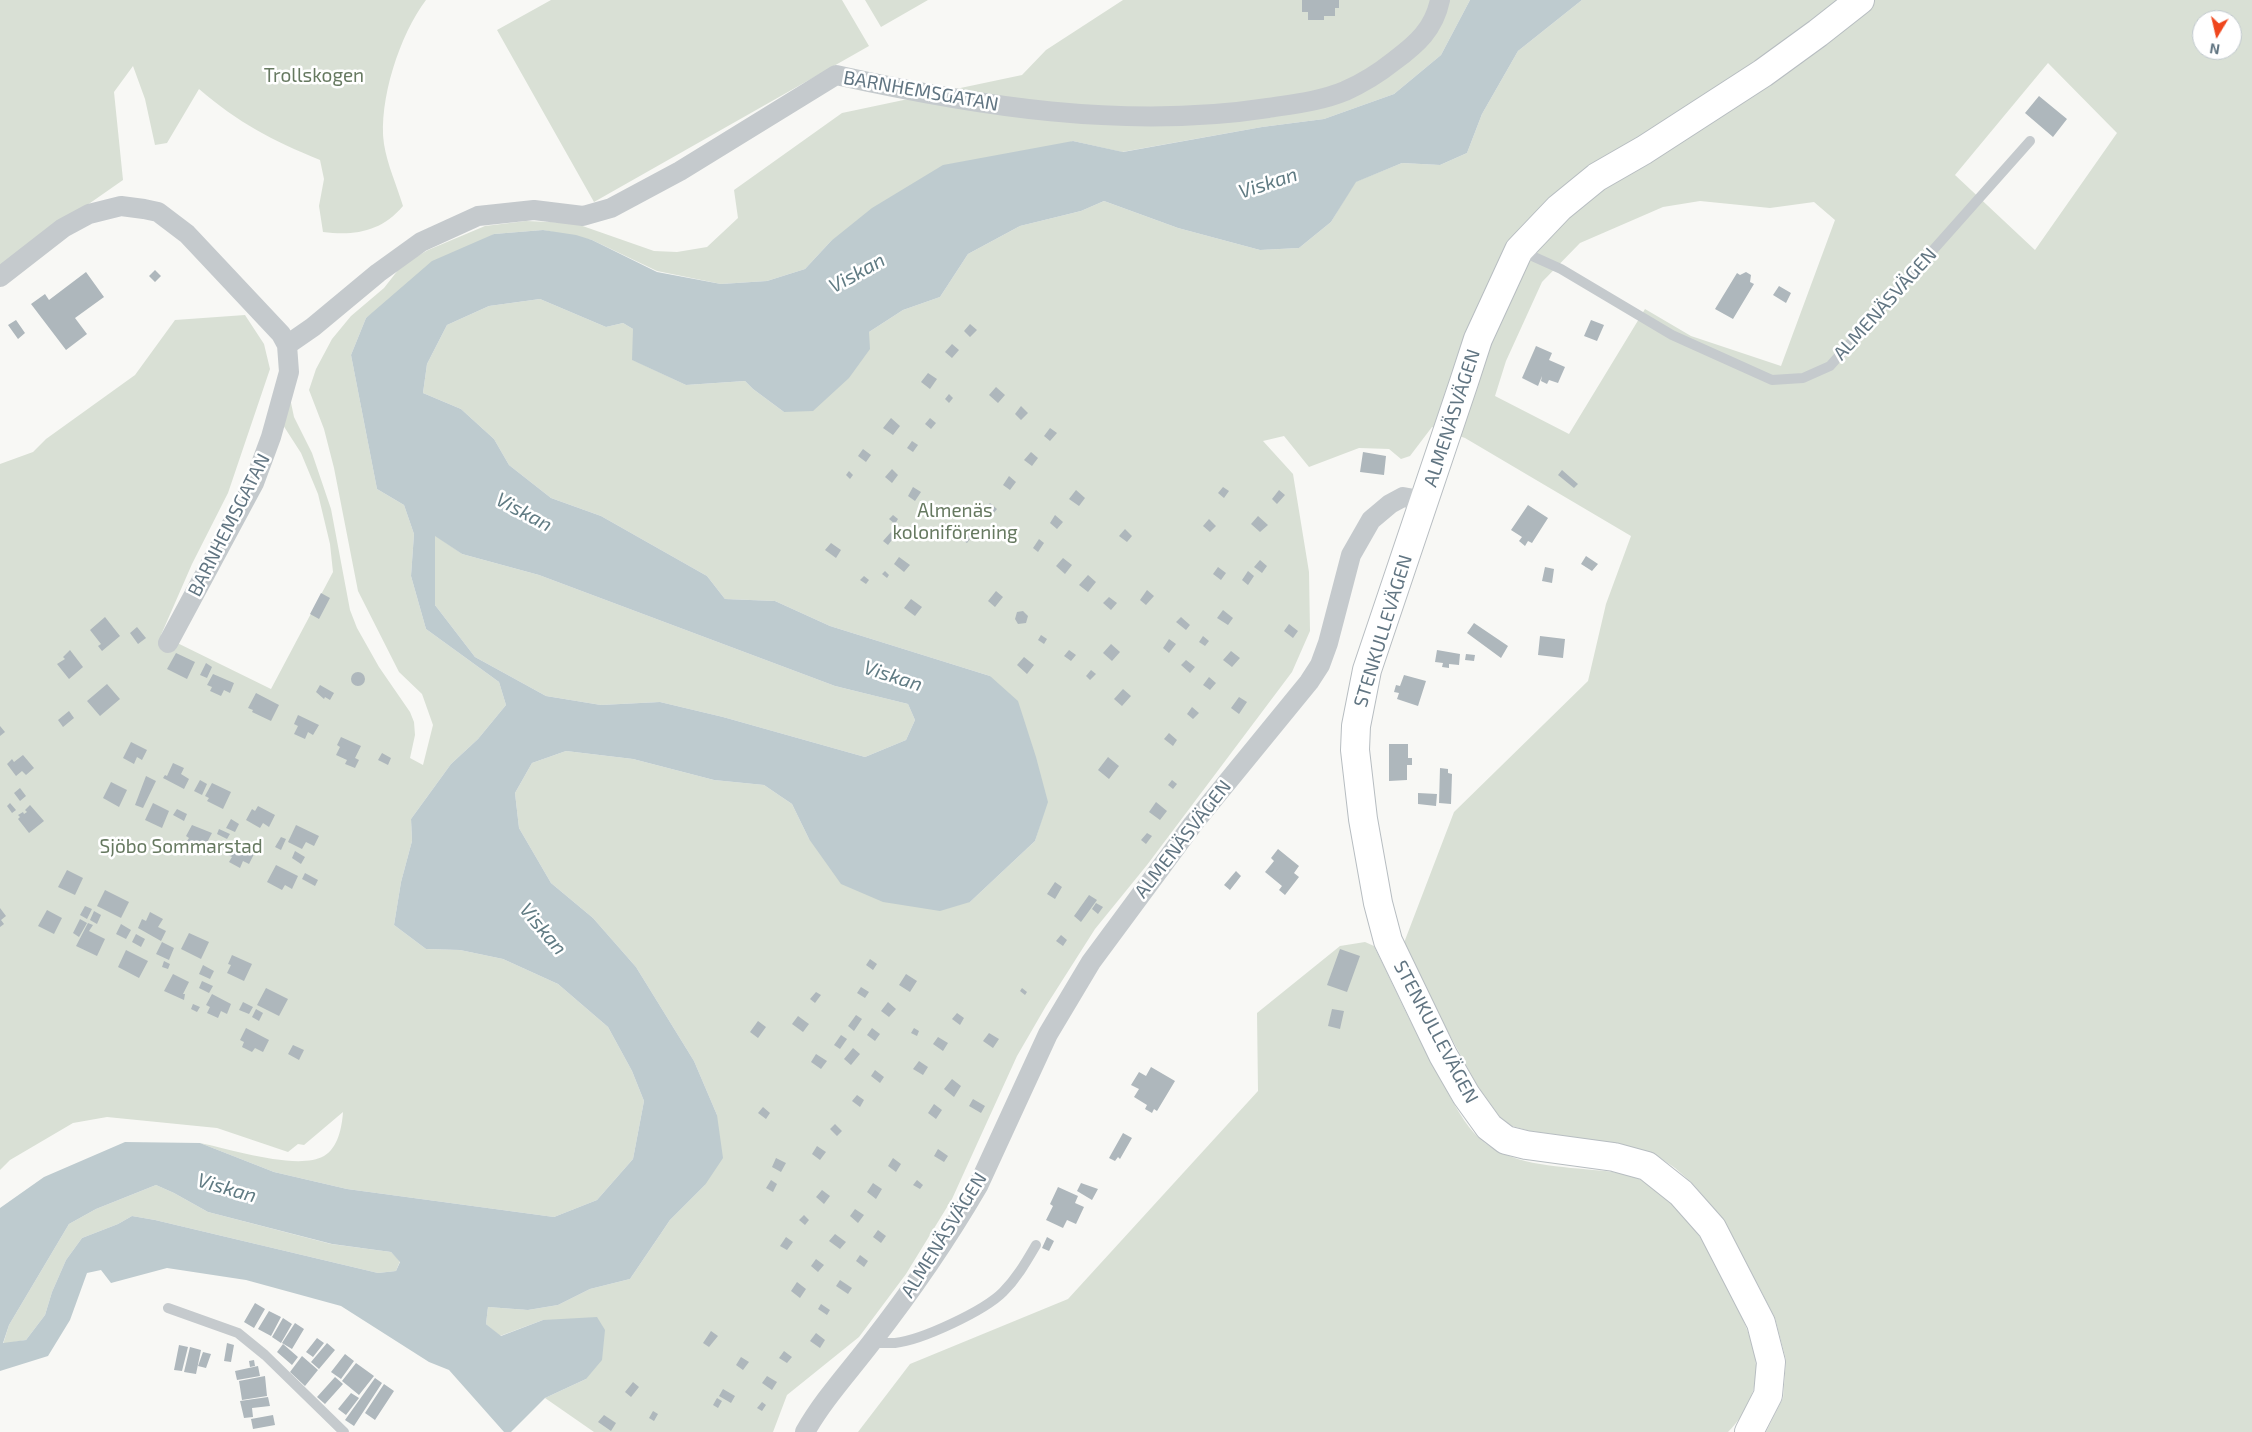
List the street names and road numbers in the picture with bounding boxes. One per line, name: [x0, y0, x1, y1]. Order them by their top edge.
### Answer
street label: BARNHEMSGATAN: [842, 66, 1000, 116]
street label: ALMENÄSVÄGEN: [1829, 243, 1941, 365]
street label: ALMENÄSVÄGEN: [1419, 346, 1485, 490]
street label: BARNHEMSGATAN: [183, 450, 275, 600]
street label: STENKULLEVÄGEN: [1349, 552, 1417, 710]
street label: ALMENÄSVÄGEN: [1130, 775, 1236, 903]
street label: STENKULLEVÄGEN: [1389, 957, 1483, 1107]
street label: ALMENÄSVÄGEN: [896, 1168, 992, 1302]

